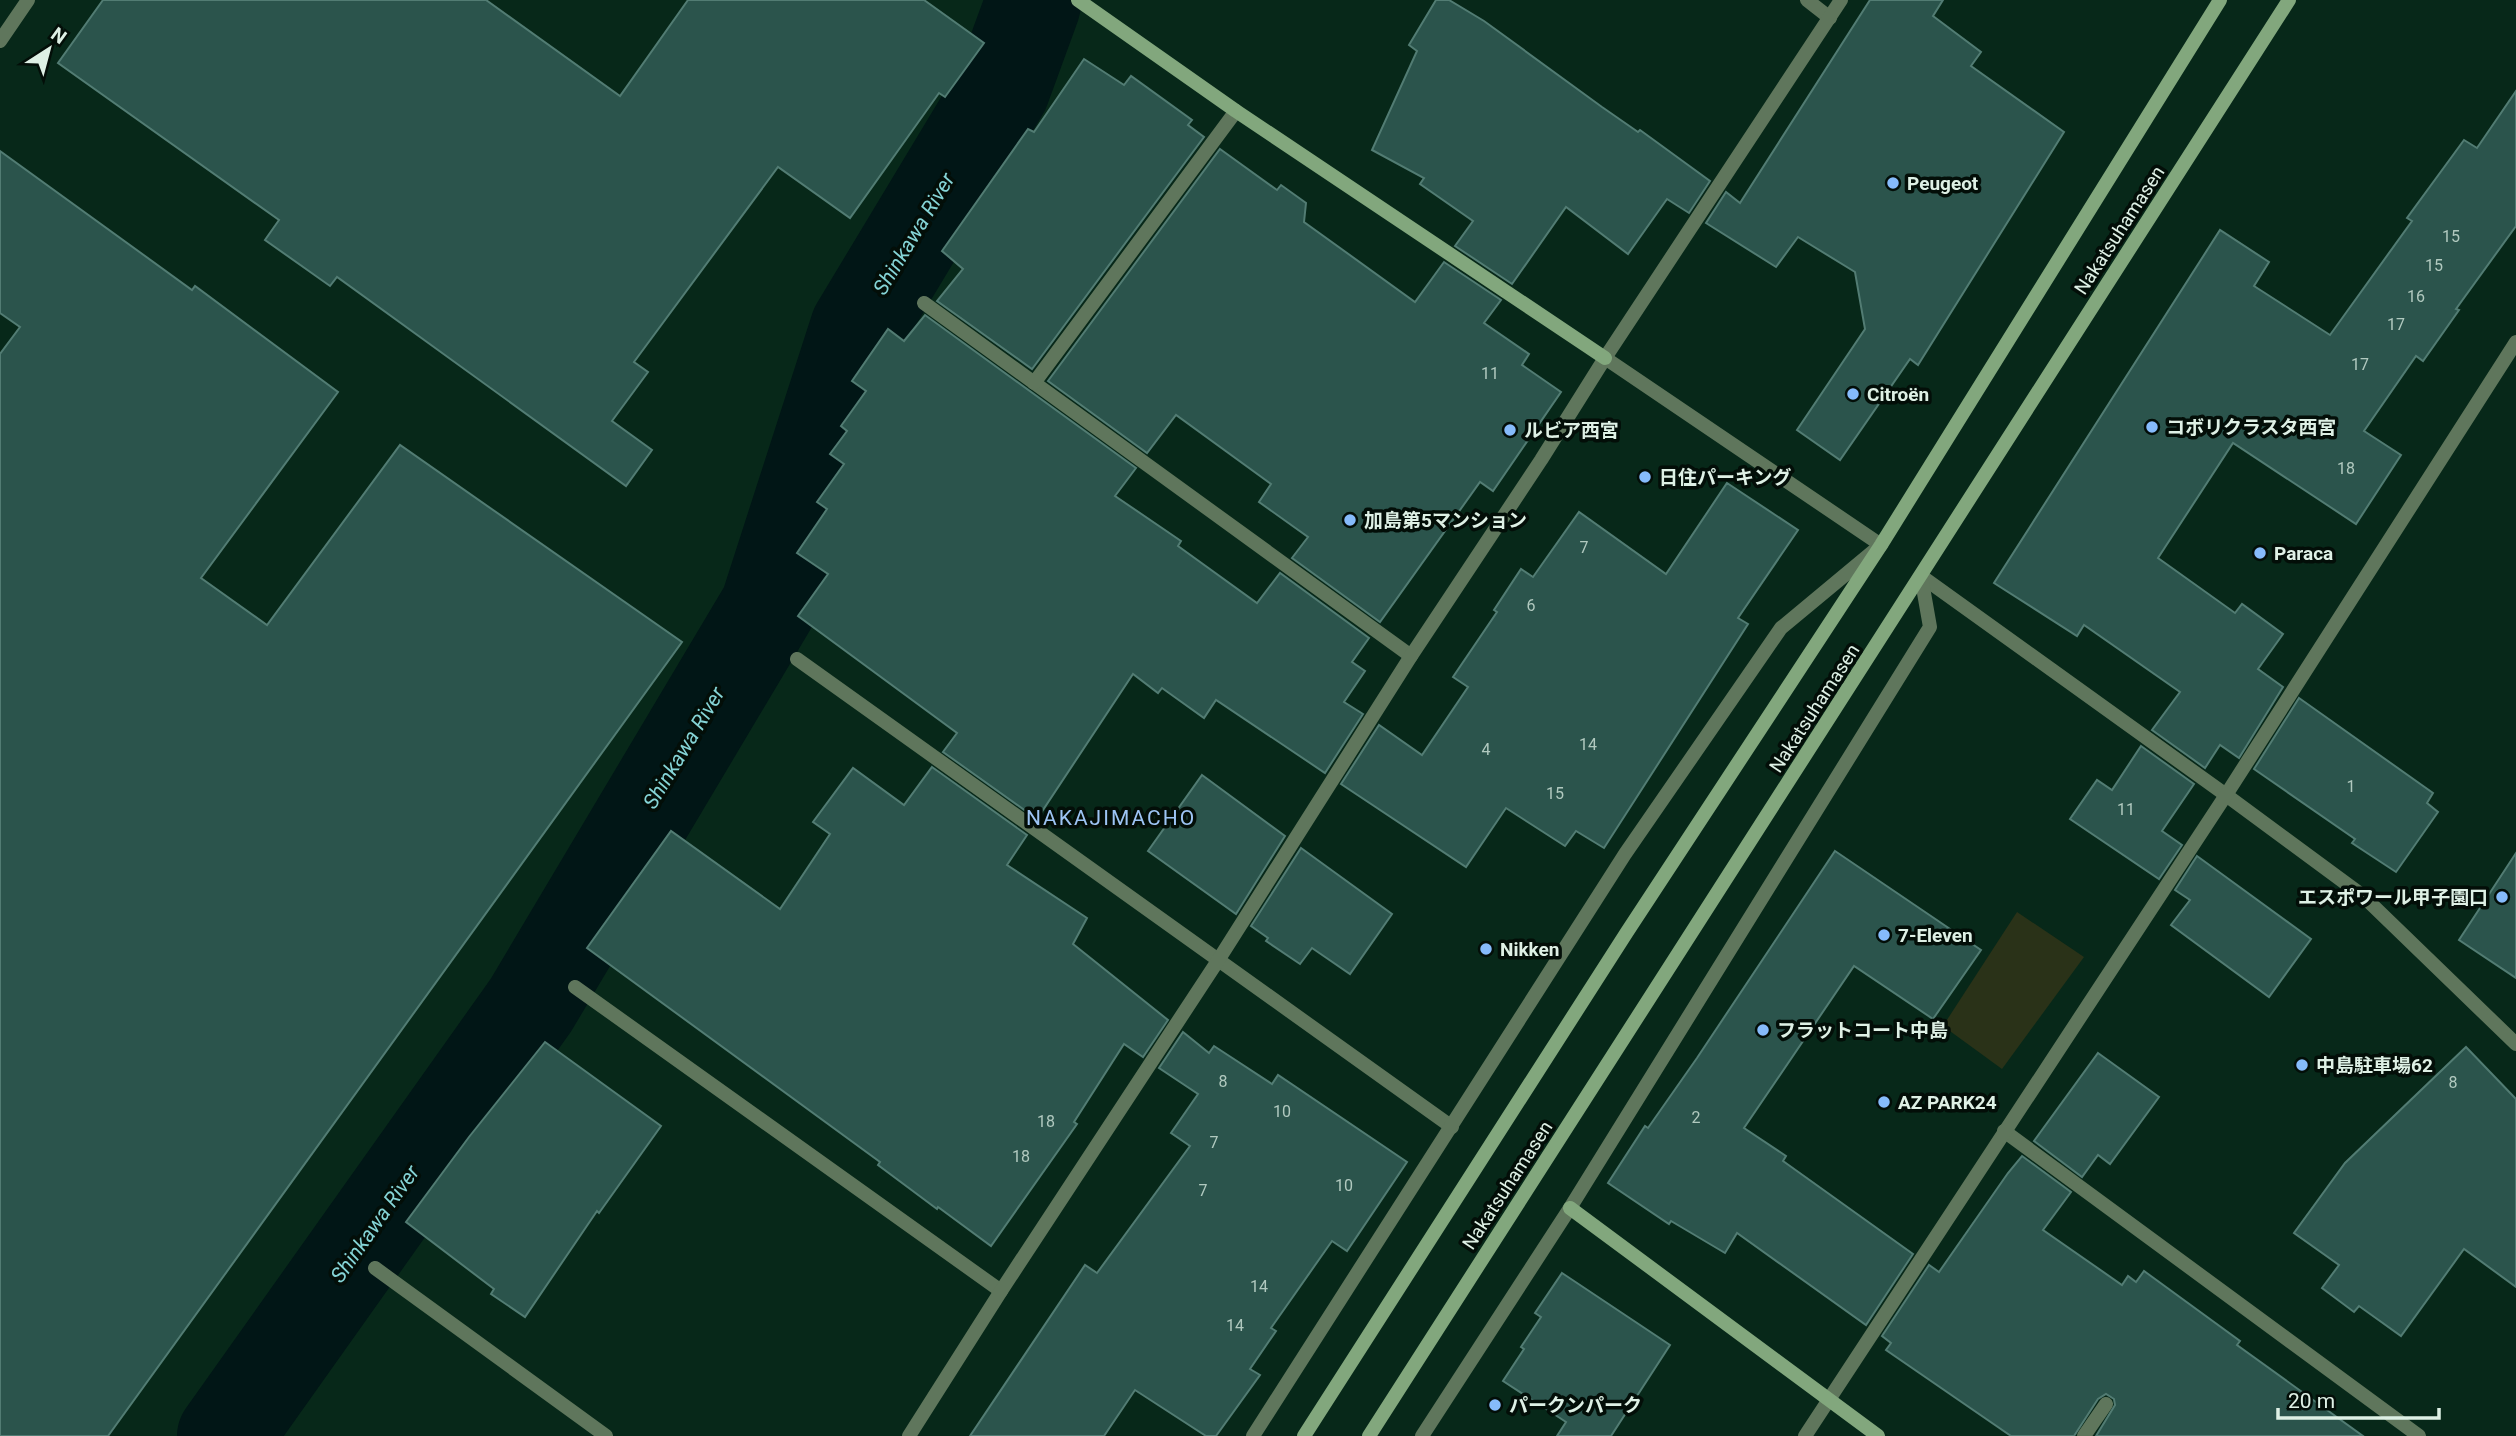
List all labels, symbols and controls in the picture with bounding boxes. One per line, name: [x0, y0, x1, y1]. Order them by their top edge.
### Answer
north arrow: [14, 14, 84, 84]
text: N: [47, 22, 71, 49]
street label: Nakatsuhamasen: [2069, 162, 2170, 299]
water label: Shinkawa River: [868, 168, 960, 299]
place label: Peugeot: [1907, 172, 1979, 195]
marker: Peugeot: [1885, 175, 1901, 191]
house number: 15: [2442, 227, 2460, 246]
house number: 15: [2425, 256, 2443, 275]
house number: 16: [2407, 287, 2425, 306]
house number: 17: [2387, 315, 2405, 334]
house number: 17: [2351, 355, 2369, 374]
house number: 11: [1481, 364, 1499, 383]
place label: Citroën: [1867, 383, 1929, 406]
marker: Citroën: [1845, 386, 1861, 402]
place label: コボリクラスタ西宮: [2166, 416, 2337, 439]
place label: ルビア西宮: [1524, 419, 1619, 442]
marker: コボリクラスタ西宮: [2144, 419, 2160, 435]
marker: ルビア西宮: [1502, 422, 1518, 438]
house number: 18: [2337, 459, 2355, 478]
place label: 日住パーキング: [1659, 466, 1791, 489]
marker: 日住パーキング: [1637, 469, 1653, 485]
place label: 加島第5マンション: [1364, 509, 1527, 532]
marker: 加島第5マンション: [1342, 512, 1358, 528]
house number: 7: [1580, 538, 1589, 557]
place label: Paraca: [2274, 542, 2333, 565]
marker: Paraca: [2252, 545, 2268, 561]
house number: 6: [1527, 596, 1536, 615]
street label: Nakatsuhamasen: [1764, 640, 1865, 777]
water label: Shinkawa River: [638, 682, 730, 813]
house number: 14: [1579, 735, 1597, 754]
house number: 4: [1482, 740, 1491, 759]
house number: 1: [2347, 777, 2356, 796]
house number: 15: [1546, 784, 1564, 803]
house number: 11: [2117, 800, 2135, 819]
district label: NAKAJIMACHO: [1026, 806, 1196, 830]
place label: エスポワール甲子園口: [2298, 886, 2488, 909]
marker: エスポワール甲子園口: [2494, 889, 2510, 905]
place label: 7-Eleven: [1898, 924, 1973, 947]
marker: 7-Eleven: [1876, 927, 1892, 943]
place label: Nikken: [1500, 938, 1559, 961]
marker: Nikken: [1478, 941, 1494, 957]
place label: フラットコート中島: [1777, 1019, 1948, 1042]
marker: フラットコート中島: [1755, 1022, 1771, 1038]
place label: 中島駐車場62: [2316, 1054, 2433, 1077]
marker: 中島駐車場62: [2294, 1057, 2310, 1073]
house number: 8: [1219, 1072, 1228, 1091]
house number: 8: [2449, 1073, 2458, 1092]
place label: AZ PARK24: [1898, 1091, 1997, 1114]
marker: AZ PARK24: [1876, 1094, 1892, 1110]
house number: 10: [1273, 1102, 1291, 1121]
house number: 2: [1692, 1108, 1701, 1127]
house number: 18: [1037, 1112, 1055, 1131]
street label: Nakatsuhamasen: [1457, 1117, 1558, 1254]
house number: 7: [1210, 1133, 1219, 1152]
house number: 18: [1012, 1147, 1030, 1166]
water label: Shinkawa River: [326, 1160, 425, 1287]
house number: 10: [1335, 1176, 1353, 1195]
house number: 7: [1199, 1181, 1208, 1200]
house number: 14: [1250, 1277, 1268, 1296]
house number: 14: [1226, 1316, 1244, 1335]
scale bar: [2278, 1376, 2439, 1420]
text: 20 m: [2288, 1389, 2335, 1413]
place label: パークンパーク: [1509, 1394, 1642, 1417]
marker: パークンパーク: [1487, 1397, 1503, 1413]

